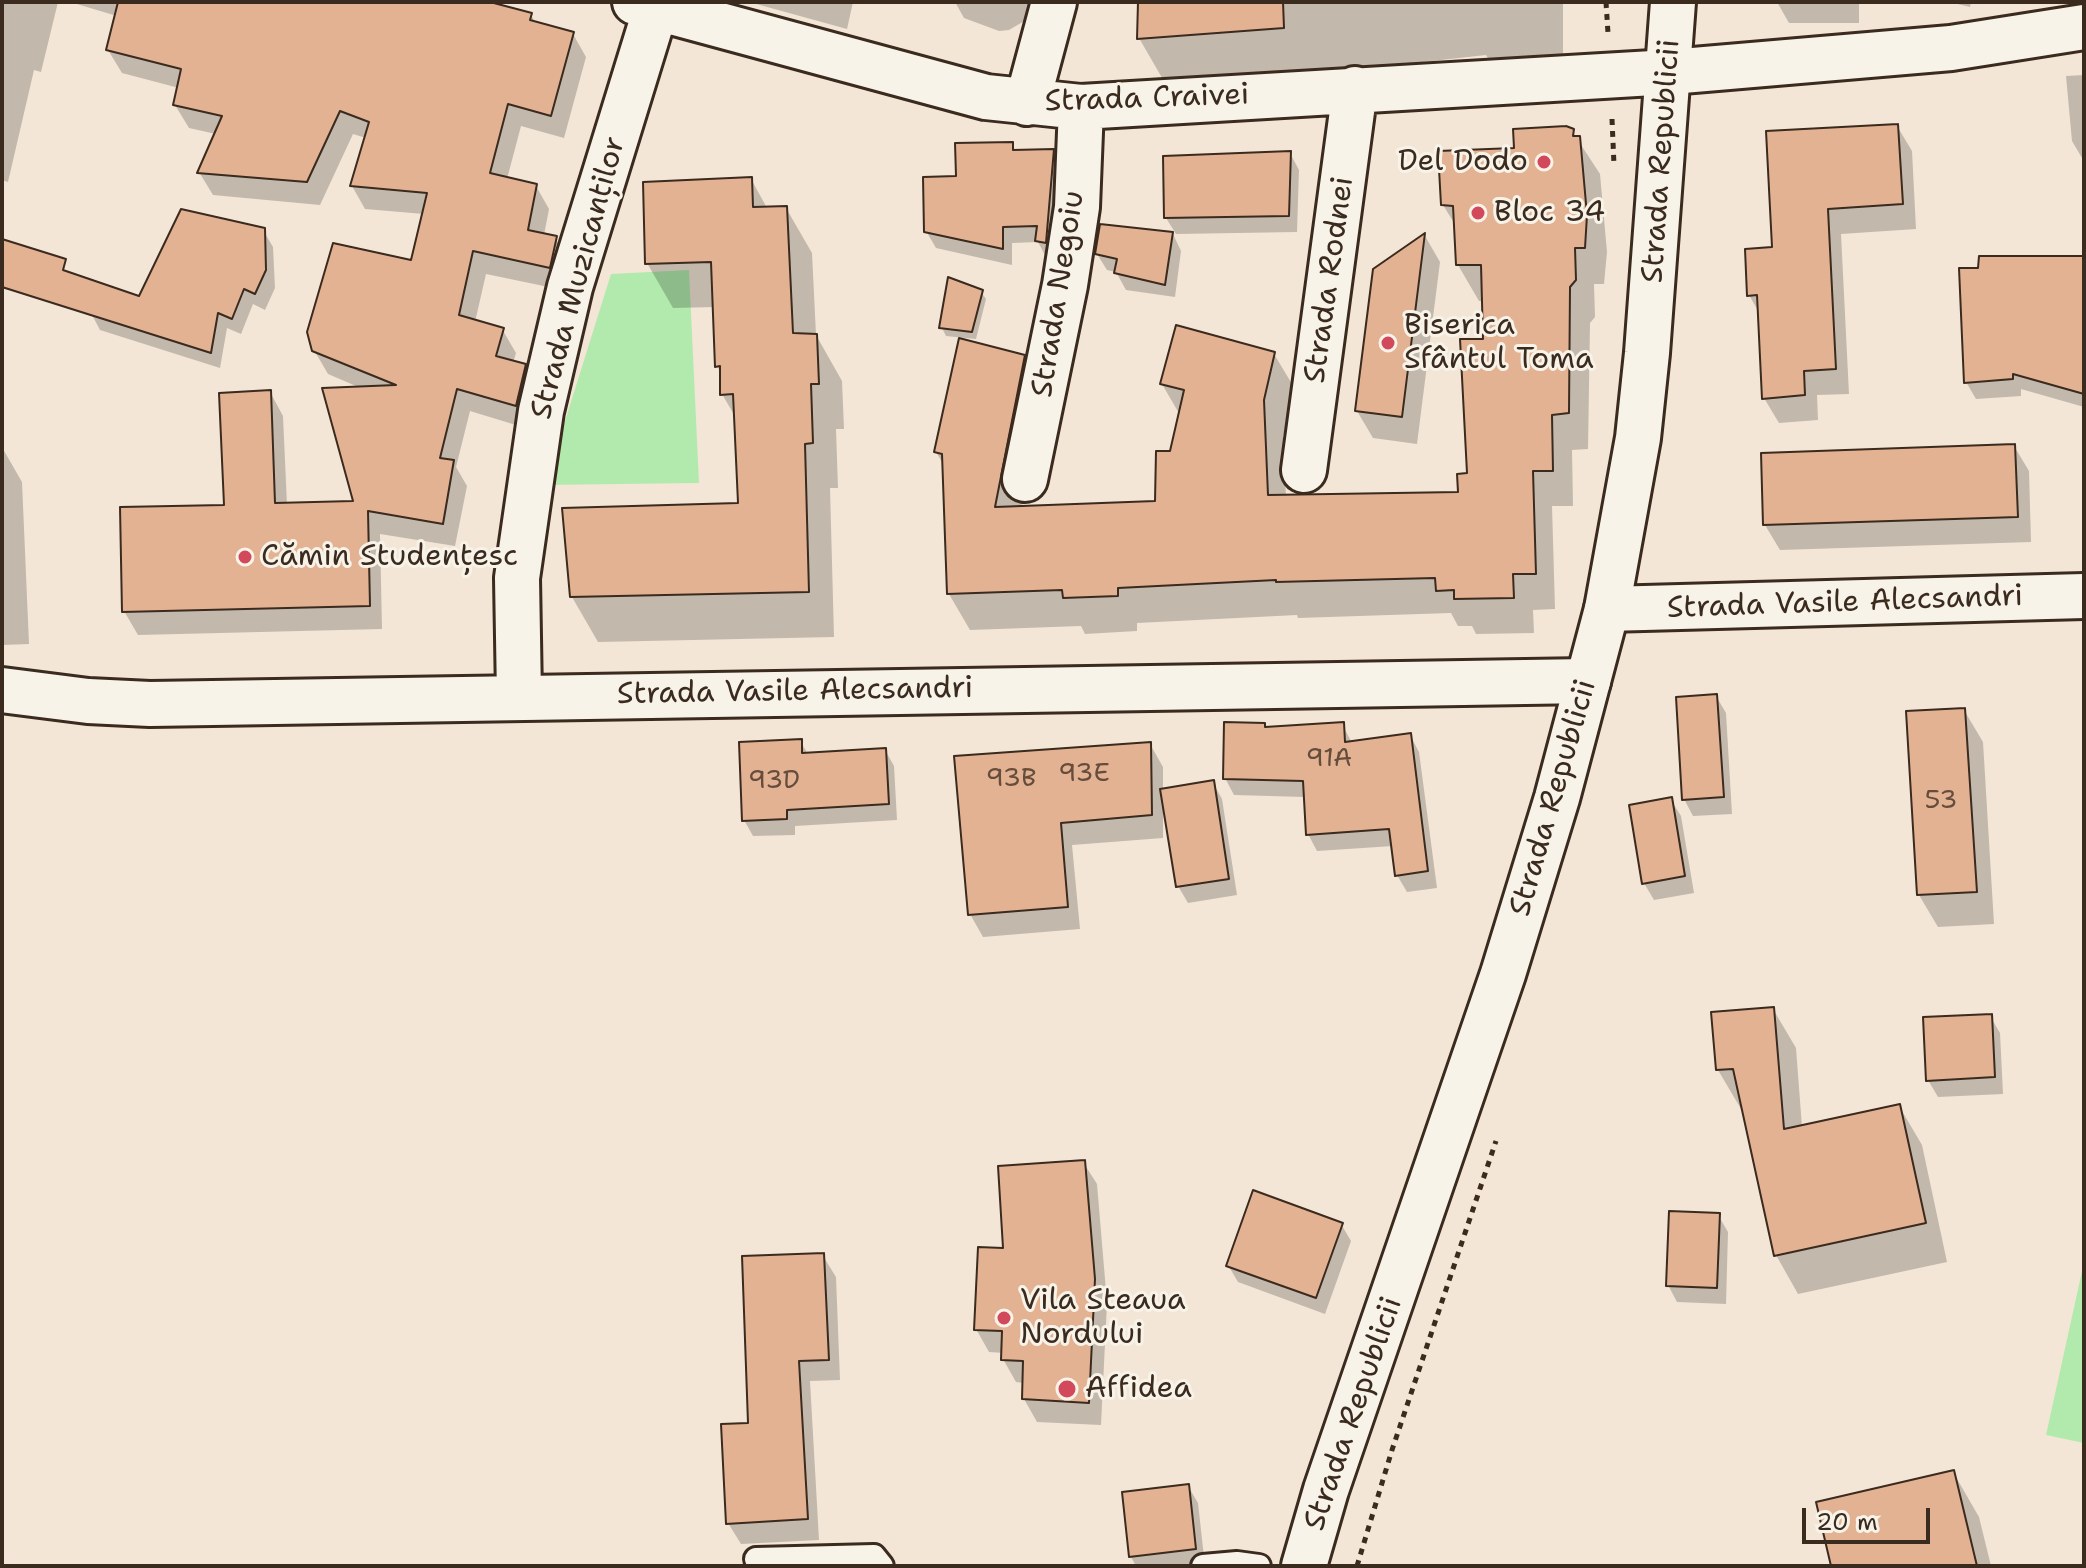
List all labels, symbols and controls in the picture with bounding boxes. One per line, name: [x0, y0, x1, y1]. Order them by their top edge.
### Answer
street label: Strada Republicii: [1636, 38, 1688, 284]
street label: Strada Craivei: [1044, 77, 1250, 121]
street label: Strada Muzicanților: [524, 133, 634, 423]
place label: Del Dodo: [1398, 144, 1528, 180]
marker: Del Dodo: [1535, 153, 1553, 171]
street label: Strada Rodnei: [1298, 174, 1362, 386]
street label: Strada Negoiu: [1025, 188, 1093, 400]
place label: Bloc 34: [1494, 195, 1605, 231]
marker: Bloc 34: [1469, 204, 1487, 222]
place label: Biserica Sfântul Toma: [1404, 308, 1594, 378]
marker: Biserica Sfântul Toma: [1379, 334, 1397, 352]
place label: Cămin Studențesc: [261, 539, 518, 575]
marker: Cămin Studențesc: [236, 548, 254, 566]
street label: Strada Vasile Alecsandri: [1666, 579, 2024, 627]
street label: Strada Vasile Alecsandri: [617, 671, 973, 713]
street label: Strada Republicii: [1503, 676, 1605, 920]
house number: 91A: [1306, 743, 1352, 775]
house number: 93E: [1058, 758, 1110, 790]
house number: 93B: [986, 763, 1036, 795]
house number: 93D: [748, 765, 800, 797]
house number: 53: [1925, 785, 1957, 817]
place label: Vila Steaua Nordului: [1020, 1283, 1186, 1354]
street label: Strada Republicii: [1297, 1293, 1411, 1535]
marker: Vila Steaua Nordului: [995, 1309, 1013, 1327]
place label: Affidea: [1085, 1371, 1192, 1407]
marker: Affidea: [1056, 1378, 1078, 1400]
scale bar: [1806, 1492, 1934, 1542]
text: 20 m: [1816, 1506, 1878, 1538]

